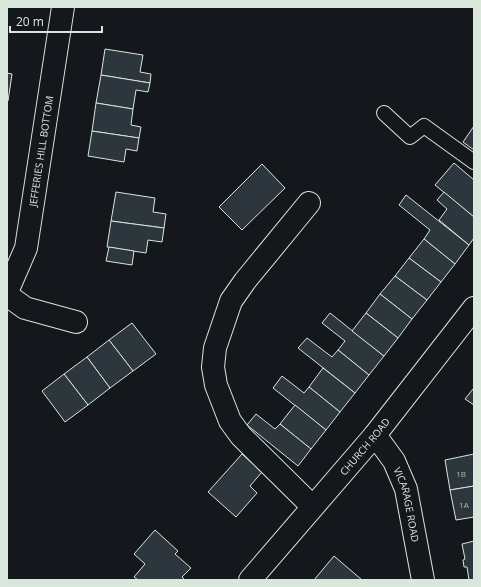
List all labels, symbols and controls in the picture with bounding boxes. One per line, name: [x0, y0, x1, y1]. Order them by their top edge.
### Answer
scale bar: [10, 8, 102, 34]
text: 20 m: [16, 13, 44, 30]
street label: JEFFERIES HILL BOTTOM: [25, 95, 56, 209]
street label: CHURCH ROAD: [336, 415, 393, 478]
street label: VICARAGE ROAD: [390, 465, 423, 543]
house number: 1B: [456, 468, 466, 479]
house number: 1A: [459, 499, 470, 510]

